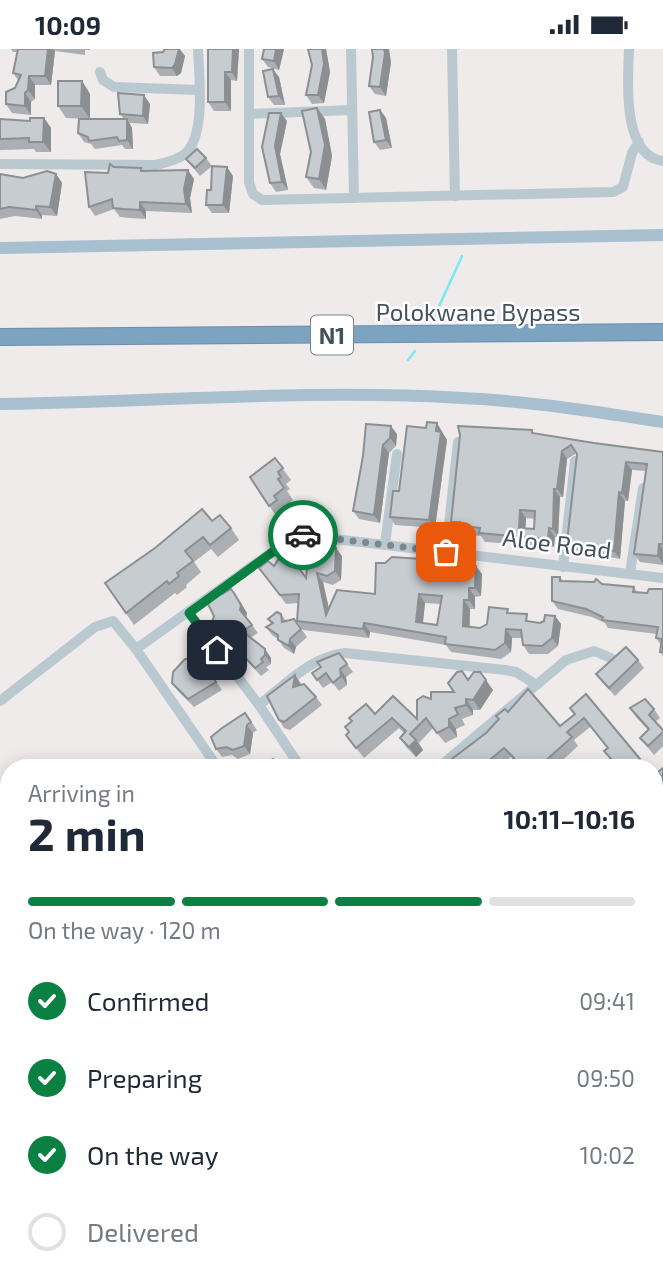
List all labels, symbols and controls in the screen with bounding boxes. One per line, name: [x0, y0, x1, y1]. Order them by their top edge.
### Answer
text: 10:09: [35, 9, 101, 40]
street label: Polokwane Bypass: [376, 297, 580, 326]
road number: N1: [311, 315, 353, 355]
courier: [268, 500, 338, 570]
icon: car: [284, 516, 322, 554]
pin: [416, 522, 476, 582]
street label: Aloe Road: [501, 522, 613, 564]
icon: bag: [427, 533, 465, 571]
pin: [187, 620, 247, 680]
icon: home: [198, 631, 236, 669]
text: Arriving in: [28, 779, 135, 807]
text: 10:11–10:16: [504, 803, 635, 834]
text: 2 min: [28, 805, 146, 860]
text: On the way · 120 m: [28, 916, 221, 944]
icon: check: [28, 982, 66, 1020]
text: Confirmed: [87, 985, 210, 1016]
text: 09:41: [579, 987, 635, 1015]
icon: check: [28, 1059, 66, 1097]
text: Preparing: [87, 1062, 202, 1093]
text: 09:50: [576, 1064, 635, 1092]
icon: check: [28, 1136, 66, 1174]
text: On the way: [87, 1139, 218, 1170]
text: 10:02: [580, 1141, 635, 1169]
text: Delivered: [87, 1216, 199, 1247]

